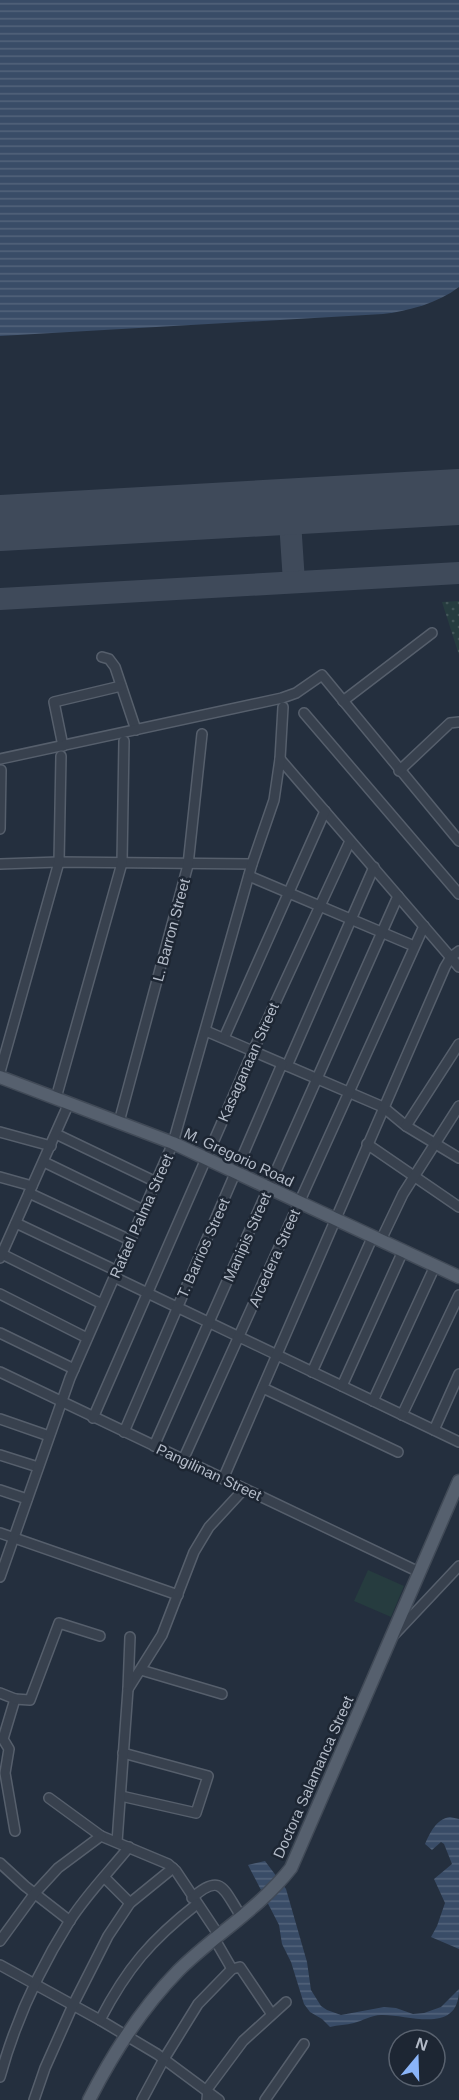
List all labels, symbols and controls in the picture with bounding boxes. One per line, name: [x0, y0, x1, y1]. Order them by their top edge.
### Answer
street label: L. Barron Street: [149, 876, 193, 983]
street label: Kasaganaan Street: [214, 999, 282, 1124]
street label: M. Gregorio Road: [181, 1124, 297, 1190]
street label: Rafael Palma Street: [106, 1150, 176, 1281]
street label: Manipis Street: [220, 1189, 275, 1284]
street label: T. Barrios Street: [173, 1195, 233, 1301]
street label: Arcedera Street: [245, 1206, 303, 1309]
street label: Pangilinan Street: [154, 1440, 265, 1504]
street label: Doctora Salamanca Street: [269, 1692, 357, 1861]
north arrow: [387, 2028, 447, 2088]
text: N: [413, 2034, 430, 2054]

